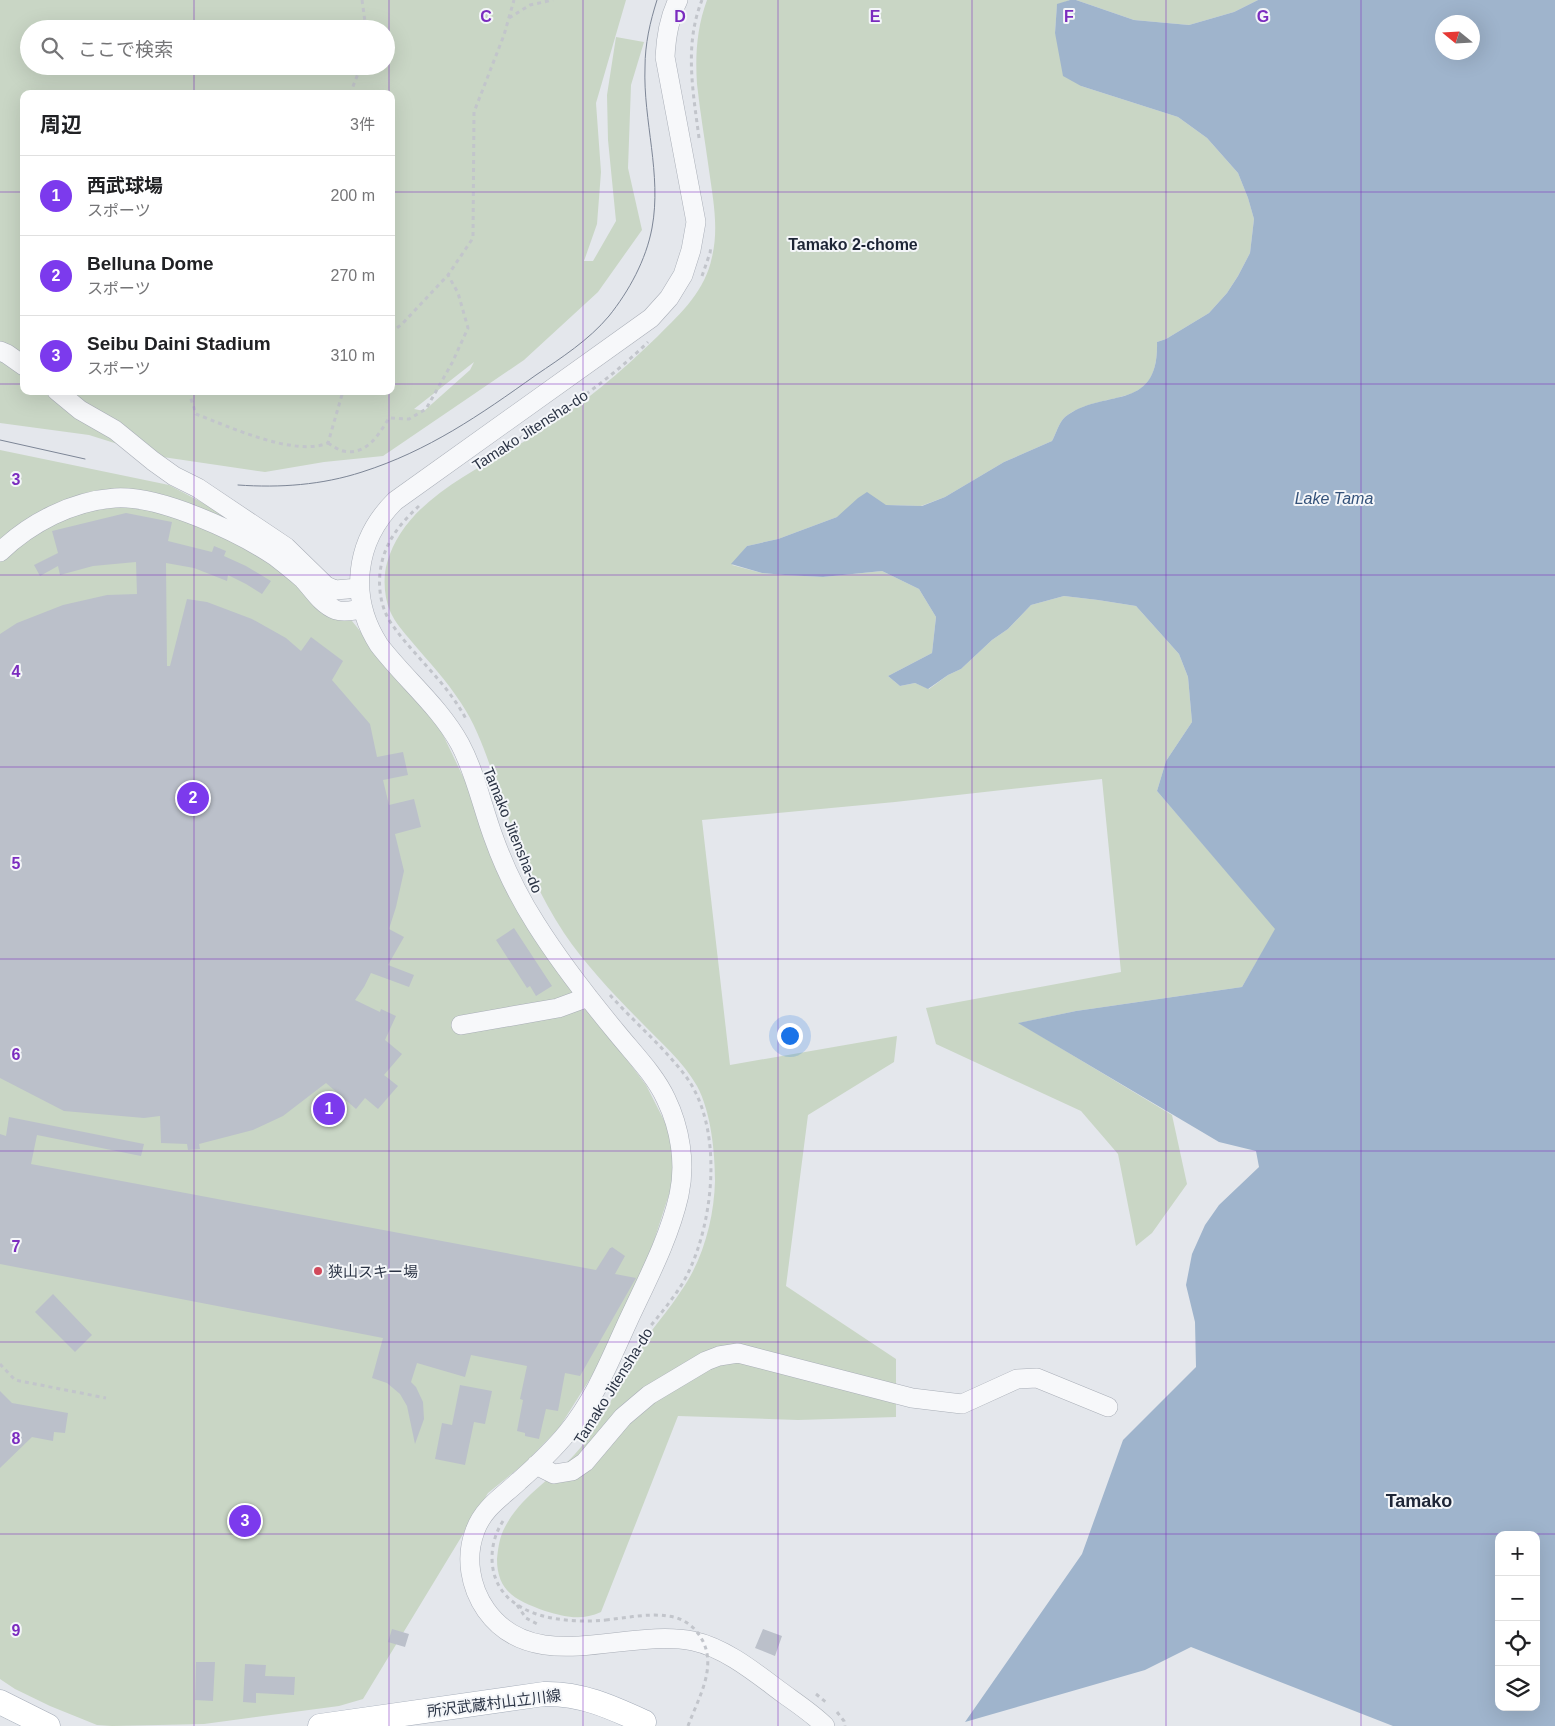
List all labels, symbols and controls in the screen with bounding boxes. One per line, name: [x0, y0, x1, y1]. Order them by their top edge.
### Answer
text: C: [480, 8, 492, 25]
text: D: [674, 8, 686, 25]
text: E: [870, 8, 881, 25]
text: F: [1064, 8, 1074, 25]
text: G: [1257, 8, 1269, 25]
north arrow: [1435, 15, 1480, 60]
search box: [20, 20, 395, 75]
icon: search: [38, 34, 66, 62]
text: ここで検索: [78, 39, 173, 60]
text: 周辺: [40, 113, 82, 136]
text: 3件: [350, 116, 375, 133]
text: 西武球場: [87, 175, 163, 196]
text: 1: [52, 187, 60, 204]
text: 200 m: [331, 187, 375, 204]
text: スポーツ: [87, 202, 151, 219]
district label: Tamako 2-chome: [788, 236, 918, 253]
text: Belluna Dome: [87, 253, 214, 274]
text: 2: [52, 267, 60, 284]
text: 270 m: [331, 267, 375, 284]
text: スポーツ: [87, 280, 151, 297]
text: Seibu Daini Stadium: [87, 333, 271, 354]
text: 3: [52, 347, 60, 364]
text: 310 m: [331, 347, 375, 364]
text: スポーツ: [87, 360, 151, 377]
street label: Tamako Jitensha-do: [469, 386, 591, 474]
text: 3: [12, 471, 21, 488]
water label: Lake Tama: [1295, 490, 1373, 507]
text: 4: [12, 663, 21, 680]
street label: Tamako Jitensha-do: [480, 765, 546, 895]
pin: 2: [177, 779, 209, 817]
text: 5: [12, 855, 21, 872]
your location: [777, 1023, 803, 1049]
text: 6: [12, 1046, 21, 1063]
pin: 1: [313, 1090, 345, 1128]
text: 7: [12, 1238, 21, 1255]
place label: 狭山スキー場: [328, 1263, 418, 1280]
marker: 狭山スキー場: [312, 1265, 324, 1277]
street label: Tamako Jitensha-do: [570, 1325, 656, 1447]
text: 8: [12, 1430, 21, 1447]
district label: Tamako: [1386, 1491, 1452, 1511]
pin: 3: [229, 1502, 261, 1540]
map controls: [1495, 1531, 1540, 1711]
button: +: [1495, 1531, 1540, 1576]
button: −: [1495, 1576, 1540, 1621]
button: locate: [1495, 1621, 1540, 1666]
text: 9: [12, 1622, 21, 1639]
button: layers: [1495, 1666, 1540, 1711]
street label: 所沢武蔵村山立川線: [426, 1686, 562, 1720]

